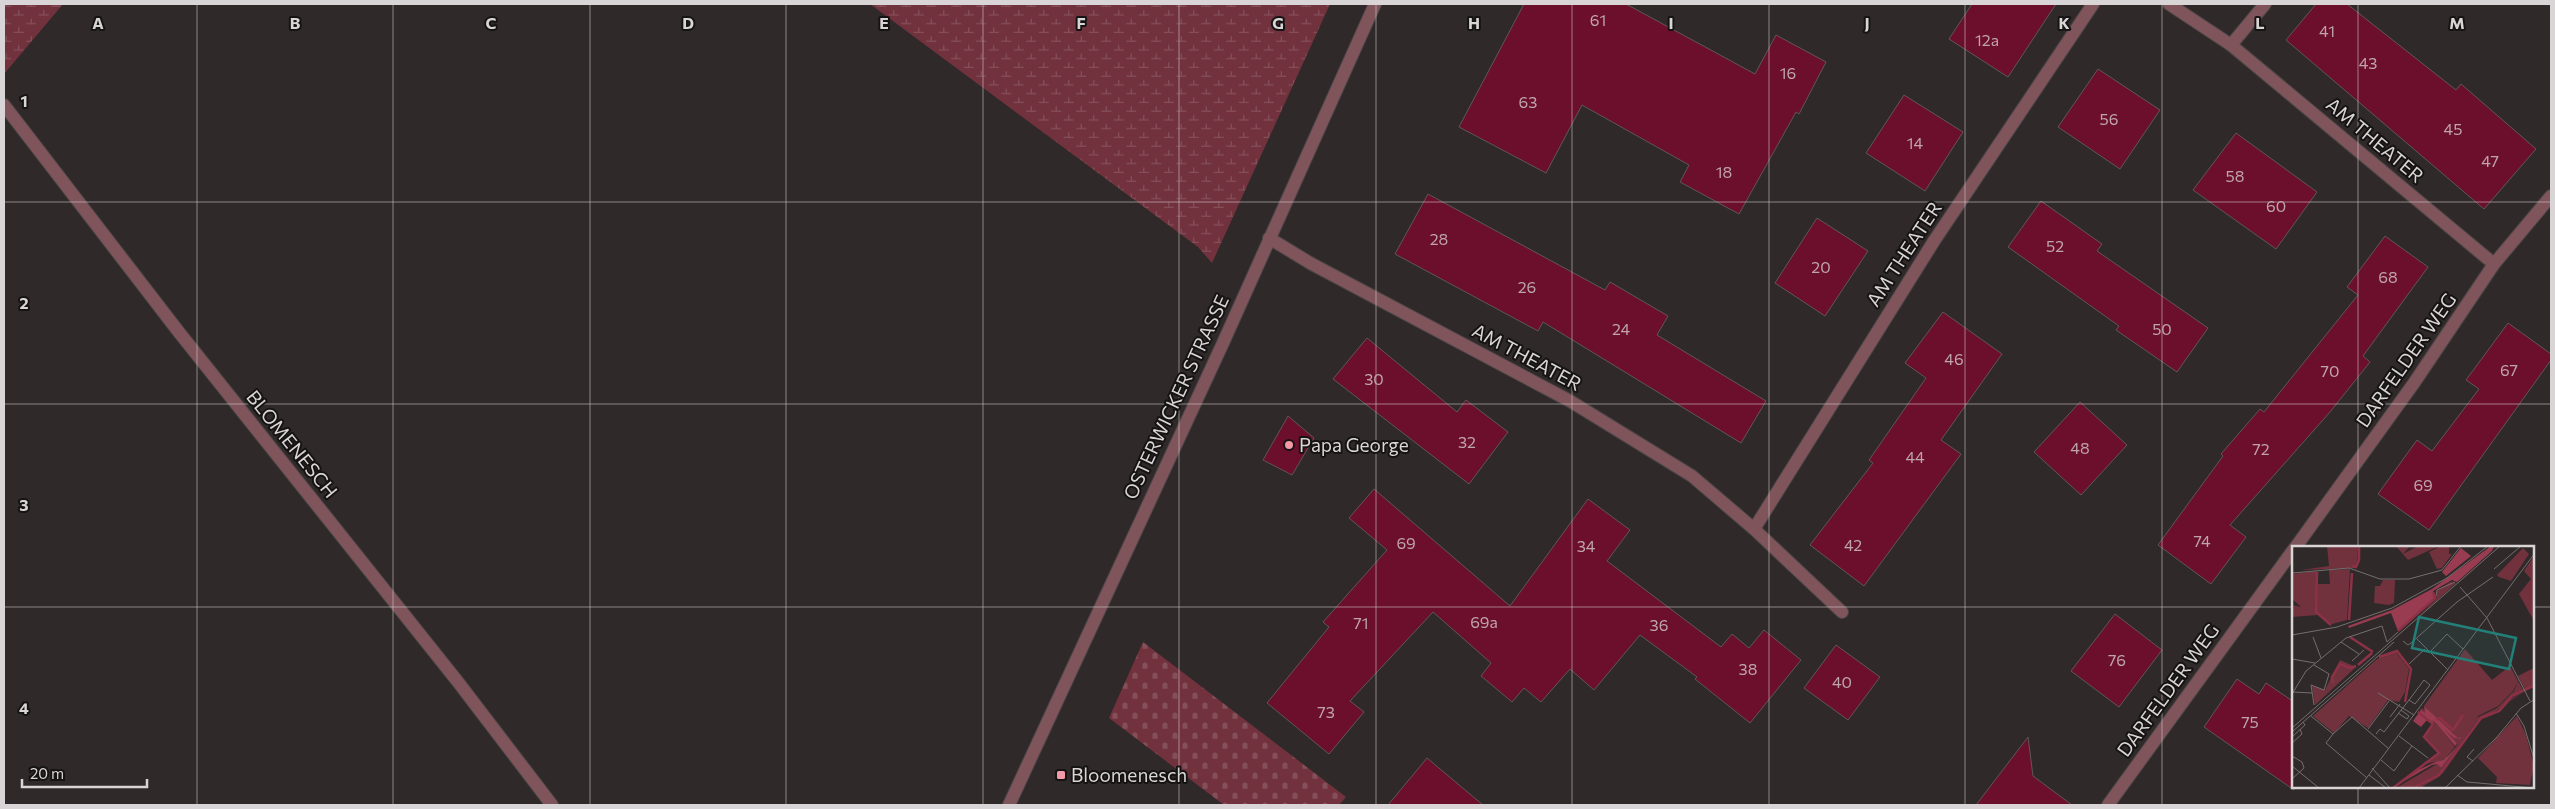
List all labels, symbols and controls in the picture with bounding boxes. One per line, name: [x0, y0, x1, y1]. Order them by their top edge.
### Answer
house number: 61: [1590, 10, 1606, 29]
text: A: [92, 13, 104, 32]
text: B: [290, 13, 301, 32]
text: C: [486, 13, 497, 32]
text: D: [682, 13, 694, 32]
text: E: [879, 13, 889, 32]
text: F: [1076, 13, 1086, 32]
text: G: [1272, 13, 1284, 32]
text: H: [1468, 13, 1480, 32]
text: I: [1668, 13, 1674, 32]
text: J: [1864, 13, 1870, 32]
text: K: [2058, 13, 2070, 32]
text: L: [2255, 13, 2265, 32]
text: M: [2449, 13, 2465, 32]
house number: 41: [2319, 21, 2335, 40]
house number: 12a: [1975, 30, 1999, 49]
house number: 43: [2359, 53, 2377, 72]
house number: 16: [1780, 63, 1796, 82]
text: 1: [20, 91, 28, 110]
house number: 63: [1519, 92, 1537, 111]
street label: AM THEATER: [2322, 92, 2429, 187]
house number: 56: [2100, 109, 2118, 128]
house number: 45: [2444, 119, 2462, 138]
house number: 14: [1907, 133, 1924, 152]
house number: 47: [2481, 151, 2499, 170]
house number: 18: [1716, 162, 1732, 181]
house number: 58: [2226, 166, 2244, 185]
house number: 60: [2266, 196, 2286, 215]
street label: AM THEATER: [1861, 197, 1946, 310]
house number: 28: [1430, 229, 1448, 248]
house number: 52: [2046, 236, 2064, 255]
house number: 20: [1811, 257, 1831, 276]
house number: 68: [2378, 267, 2398, 286]
house number: 26: [1518, 277, 1536, 296]
street label: DARFELDER WEG: [2351, 288, 2460, 431]
street label: OSTERWICKER STRASSE: [1118, 291, 1233, 503]
text: 2: [19, 293, 29, 312]
street label: AM THEATER: [1469, 318, 1586, 395]
house number: 24: [1612, 319, 1630, 338]
house number: 50: [2152, 319, 2172, 338]
house number: 46: [1944, 349, 1964, 368]
house number: 67: [2500, 360, 2518, 379]
house number: 70: [2321, 361, 2339, 380]
house number: 30: [1364, 369, 1384, 388]
street label: BLOMENESCH: [242, 385, 343, 502]
house number: 32: [1458, 432, 1476, 451]
place label: Papa George: [1299, 433, 1409, 456]
house number: 48: [2070, 438, 2090, 457]
marker: Papa George: [1283, 439, 1295, 451]
house number: 72: [2252, 439, 2270, 458]
house number: 44: [1905, 447, 1925, 466]
house number: 69: [2413, 475, 2433, 494]
text: 3: [19, 495, 29, 514]
house number: 74: [2193, 531, 2211, 550]
house number: 69: [1396, 533, 1416, 552]
house number: 42: [1844, 535, 1862, 554]
house number: 34: [1577, 536, 1596, 555]
inset map: [2292, 546, 2535, 789]
house number: 69a: [1470, 612, 1498, 631]
house number: 71: [1353, 613, 1369, 632]
house number: 36: [1650, 615, 1668, 634]
street label: DARFELDER WEG: [2112, 619, 2223, 761]
house number: 76: [2108, 650, 2126, 669]
house number: 38: [1739, 659, 1757, 678]
house number: 40: [1832, 672, 1852, 691]
text: 4: [19, 698, 29, 717]
house number: 73: [1317, 702, 1335, 721]
house number: 75: [2241, 712, 2259, 731]
scale bar: [22, 756, 148, 788]
place label: Bloomenesch: [1071, 763, 1187, 786]
text: 20 m: [30, 764, 64, 782]
marker: Bloomenesch: [1055, 769, 1067, 781]

